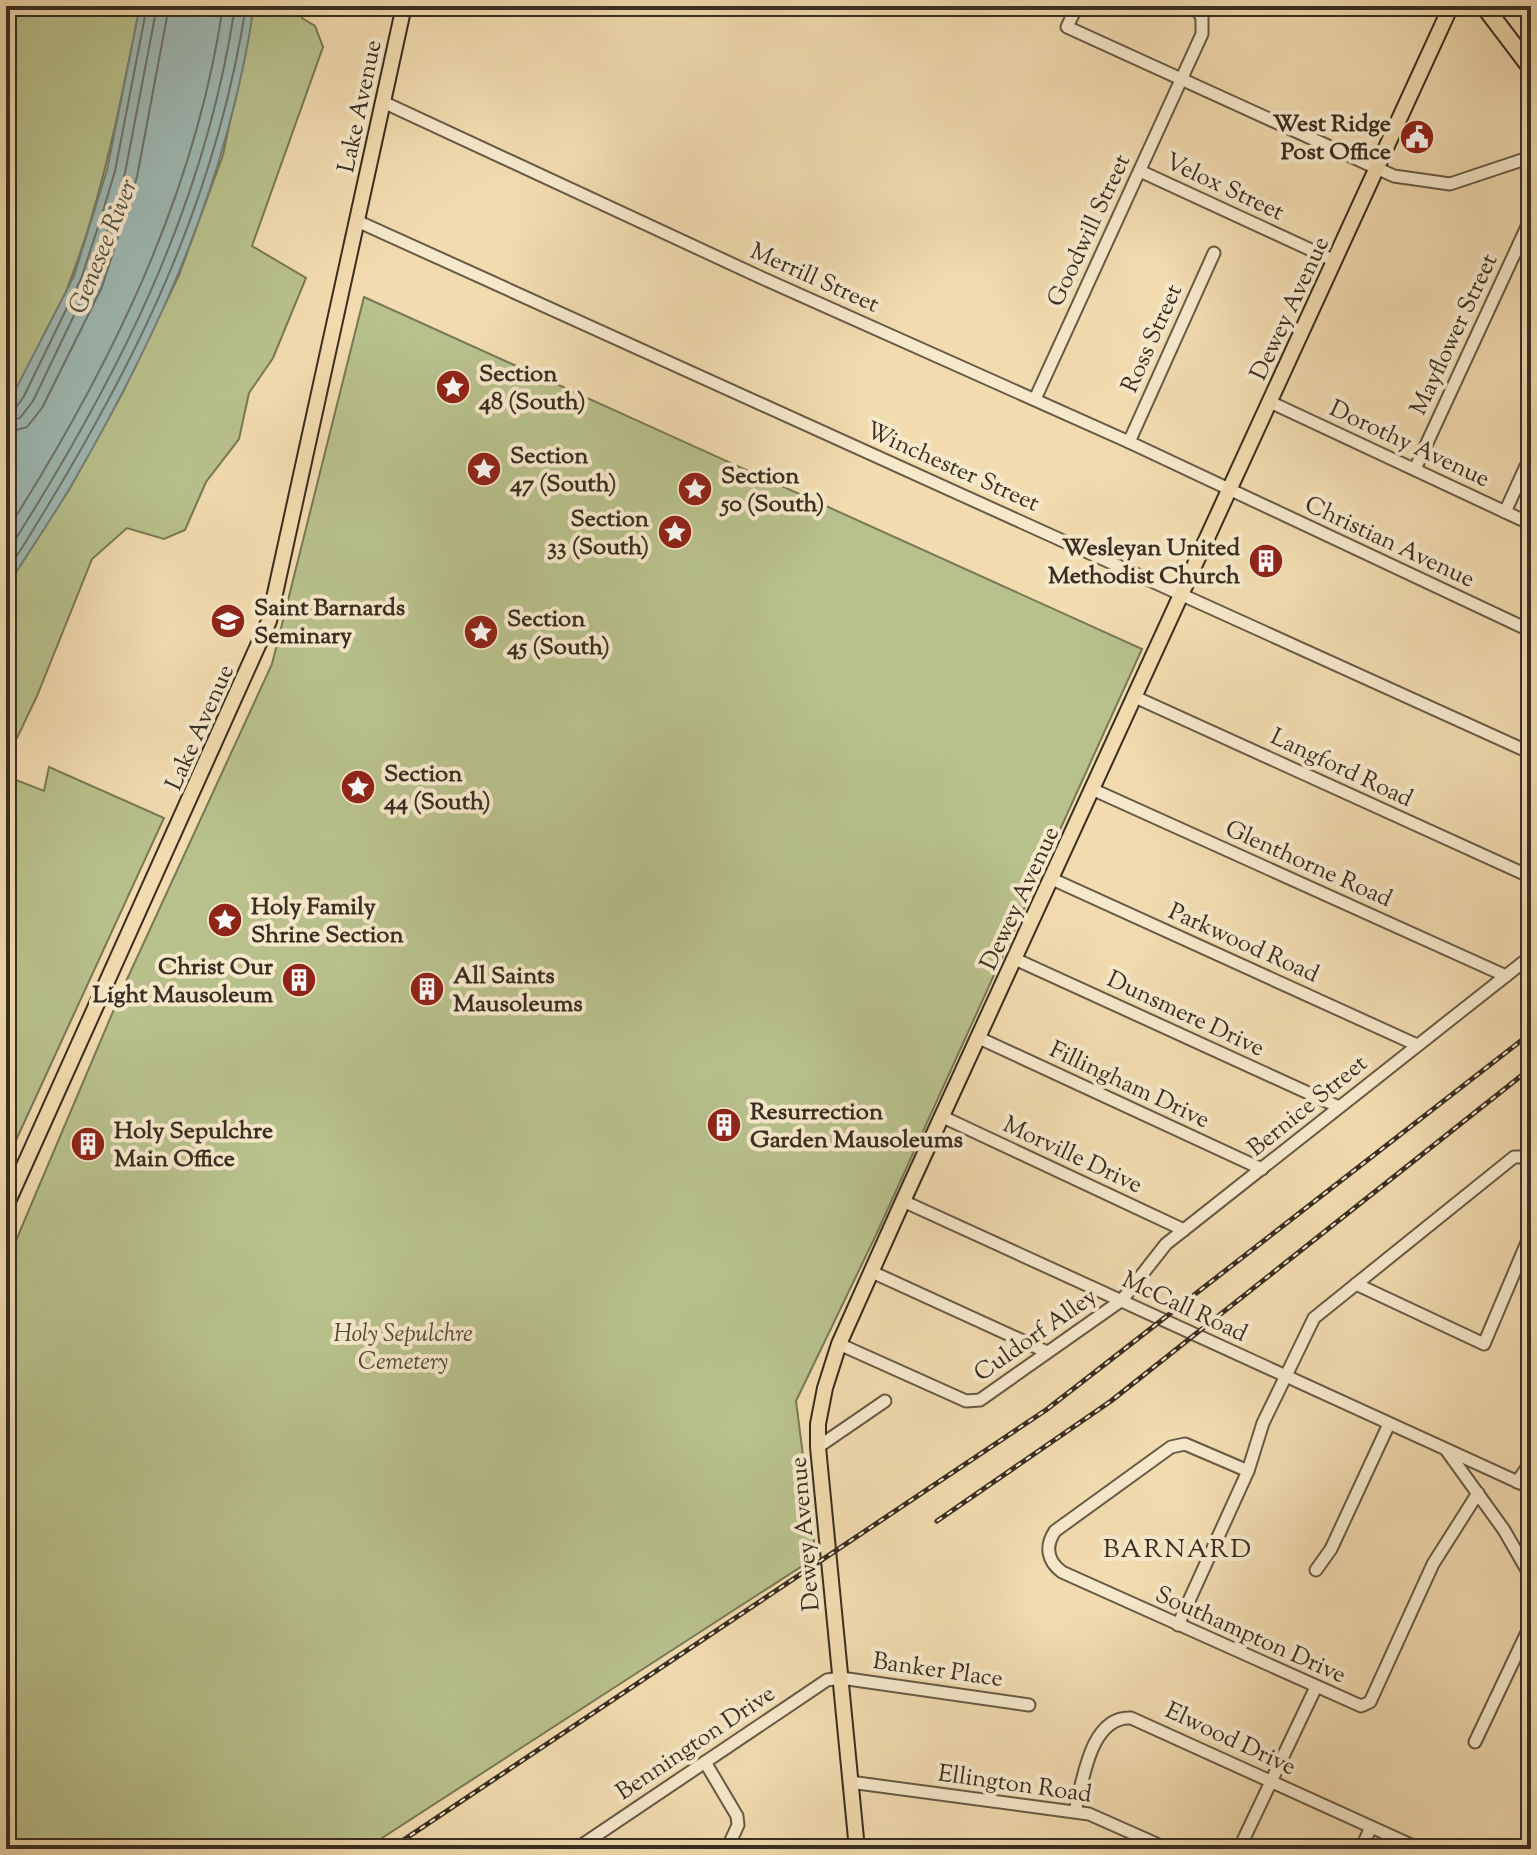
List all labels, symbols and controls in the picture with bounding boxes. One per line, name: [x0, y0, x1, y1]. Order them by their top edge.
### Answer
street label: Lake Avenue: [330, 37, 392, 176]
place label: West Ridge Post Office: [1273, 108, 1391, 170]
public building icon: West Ridge Post Office: [1398, 118, 1436, 156]
street label: Velox Street: [1159, 145, 1289, 230]
street label: Goodwill Street: [1040, 149, 1140, 313]
water label: Genesee River: [60, 174, 148, 320]
street label: Dewey Avenue: [1243, 231, 1339, 386]
street label: Merrill Street: [744, 235, 884, 322]
street label: Mayflower Street: [1402, 248, 1507, 421]
street label: Ross Street: [1114, 279, 1192, 399]
place label: Section 48 (South): [478, 358, 586, 420]
place icon: Section 48 (South): [434, 368, 472, 406]
street label: Dorothy Avenue: [1323, 393, 1495, 497]
street label: Winchester Street: [860, 414, 1044, 521]
place label: Section 47 (South): [509, 440, 617, 502]
place icon: Section 47 (South): [465, 450, 503, 488]
place label: Section 50 (South): [719, 460, 824, 522]
place icon: Section 50 (South): [676, 470, 714, 508]
street label: Christian Avenue: [1299, 489, 1480, 597]
place label: Section 33 (South): [547, 503, 650, 565]
place icon: Section 33 (South): [656, 513, 694, 551]
place label: Wesleyan United Methodist Church: [1048, 532, 1241, 594]
building icon: Wesleyan United Methodist Church: [1247, 542, 1285, 580]
place label: Saint Barnards Seminary: [254, 592, 405, 654]
school or university icon: Saint Barnards Seminary: [209, 602, 247, 640]
place label: Section 45 (South): [506, 603, 610, 665]
place icon: Section 45 (South): [462, 613, 500, 651]
street label: Lake Avenue: [158, 659, 244, 796]
street label: Langford Road: [1264, 721, 1418, 817]
place label: Section 44 (South): [383, 758, 491, 820]
place icon: Section 44 (South): [339, 768, 377, 806]
street label: Glenthorne Road: [1219, 813, 1398, 917]
street label: Dewey Avenue: [973, 821, 1069, 976]
place label: Holy Family Shrine Section: [251, 891, 404, 953]
street label: Parkwood Road: [1162, 895, 1324, 992]
place icon: Holy Family Shrine Section: [206, 901, 244, 939]
place label: Christ Our Light Mausoleum: [93, 951, 274, 1013]
place label: All Saints Mausoleums: [453, 960, 583, 1022]
building icon: Christ Our Light Mausoleum: [280, 961, 318, 999]
street label: Dunsmere Drive: [1101, 963, 1270, 1066]
building icon: All Saints Mausoleums: [408, 970, 446, 1008]
street label: Fillingham Drive: [1043, 1034, 1215, 1138]
street label: Bernice Street: [1241, 1048, 1375, 1165]
place label: Resurrection Garden Mausoleums: [750, 1096, 963, 1158]
building icon: Resurrection Garden Mausoleums: [705, 1106, 743, 1144]
street label: Morville Drive: [997, 1109, 1147, 1203]
place label: Holy Sepulchre Main Office: [114, 1115, 273, 1177]
building icon: Holy Sepulchre Main Office: [69, 1125, 107, 1163]
street label: McCall Road: [1116, 1264, 1253, 1352]
street label: Culdorf Alley: [968, 1281, 1105, 1391]
park label: Holy Sepulchre Cemetery: [333, 1318, 473, 1380]
street label: Dewey Avenue: [782, 1455, 830, 1613]
district label: BARNARD: [1103, 1532, 1253, 1569]
street label: Southampton Drive: [1149, 1578, 1351, 1693]
street label: Banker Place: [870, 1645, 1005, 1697]
street label: Bennington Drive: [610, 1678, 783, 1810]
street label: Elwood Drive: [1159, 1695, 1301, 1785]
street label: Ellington Road: [936, 1757, 1094, 1813]

